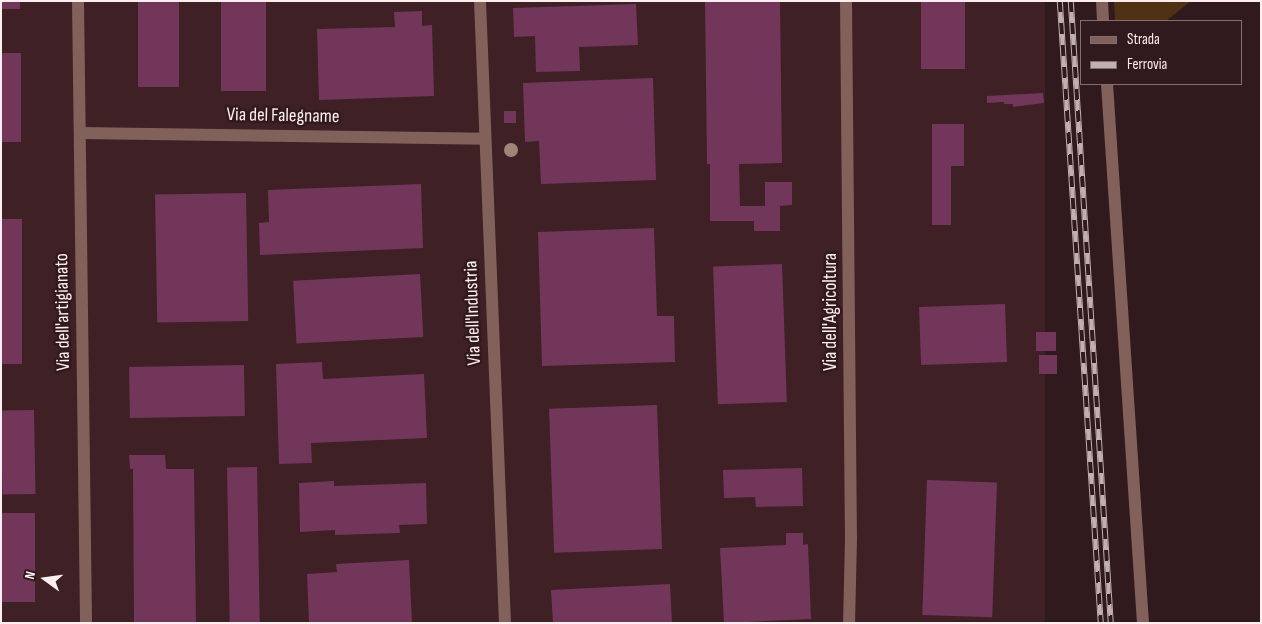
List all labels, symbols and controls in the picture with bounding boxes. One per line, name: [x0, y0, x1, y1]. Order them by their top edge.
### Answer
legend: [1080, 20, 1242, 85]
text: Strada: [1127, 30, 1160, 49]
text: Ferrovia: [1127, 55, 1167, 74]
street label: Via del Falegname: [226, 104, 340, 128]
street label: Via dell'artigianato: [51, 253, 75, 371]
street label: Via dell'Agricoltura: [820, 253, 842, 371]
street label: Via dell'Industria: [460, 260, 486, 366]
north arrow: [20, 554, 70, 604]
text: N: [21, 570, 39, 581]

